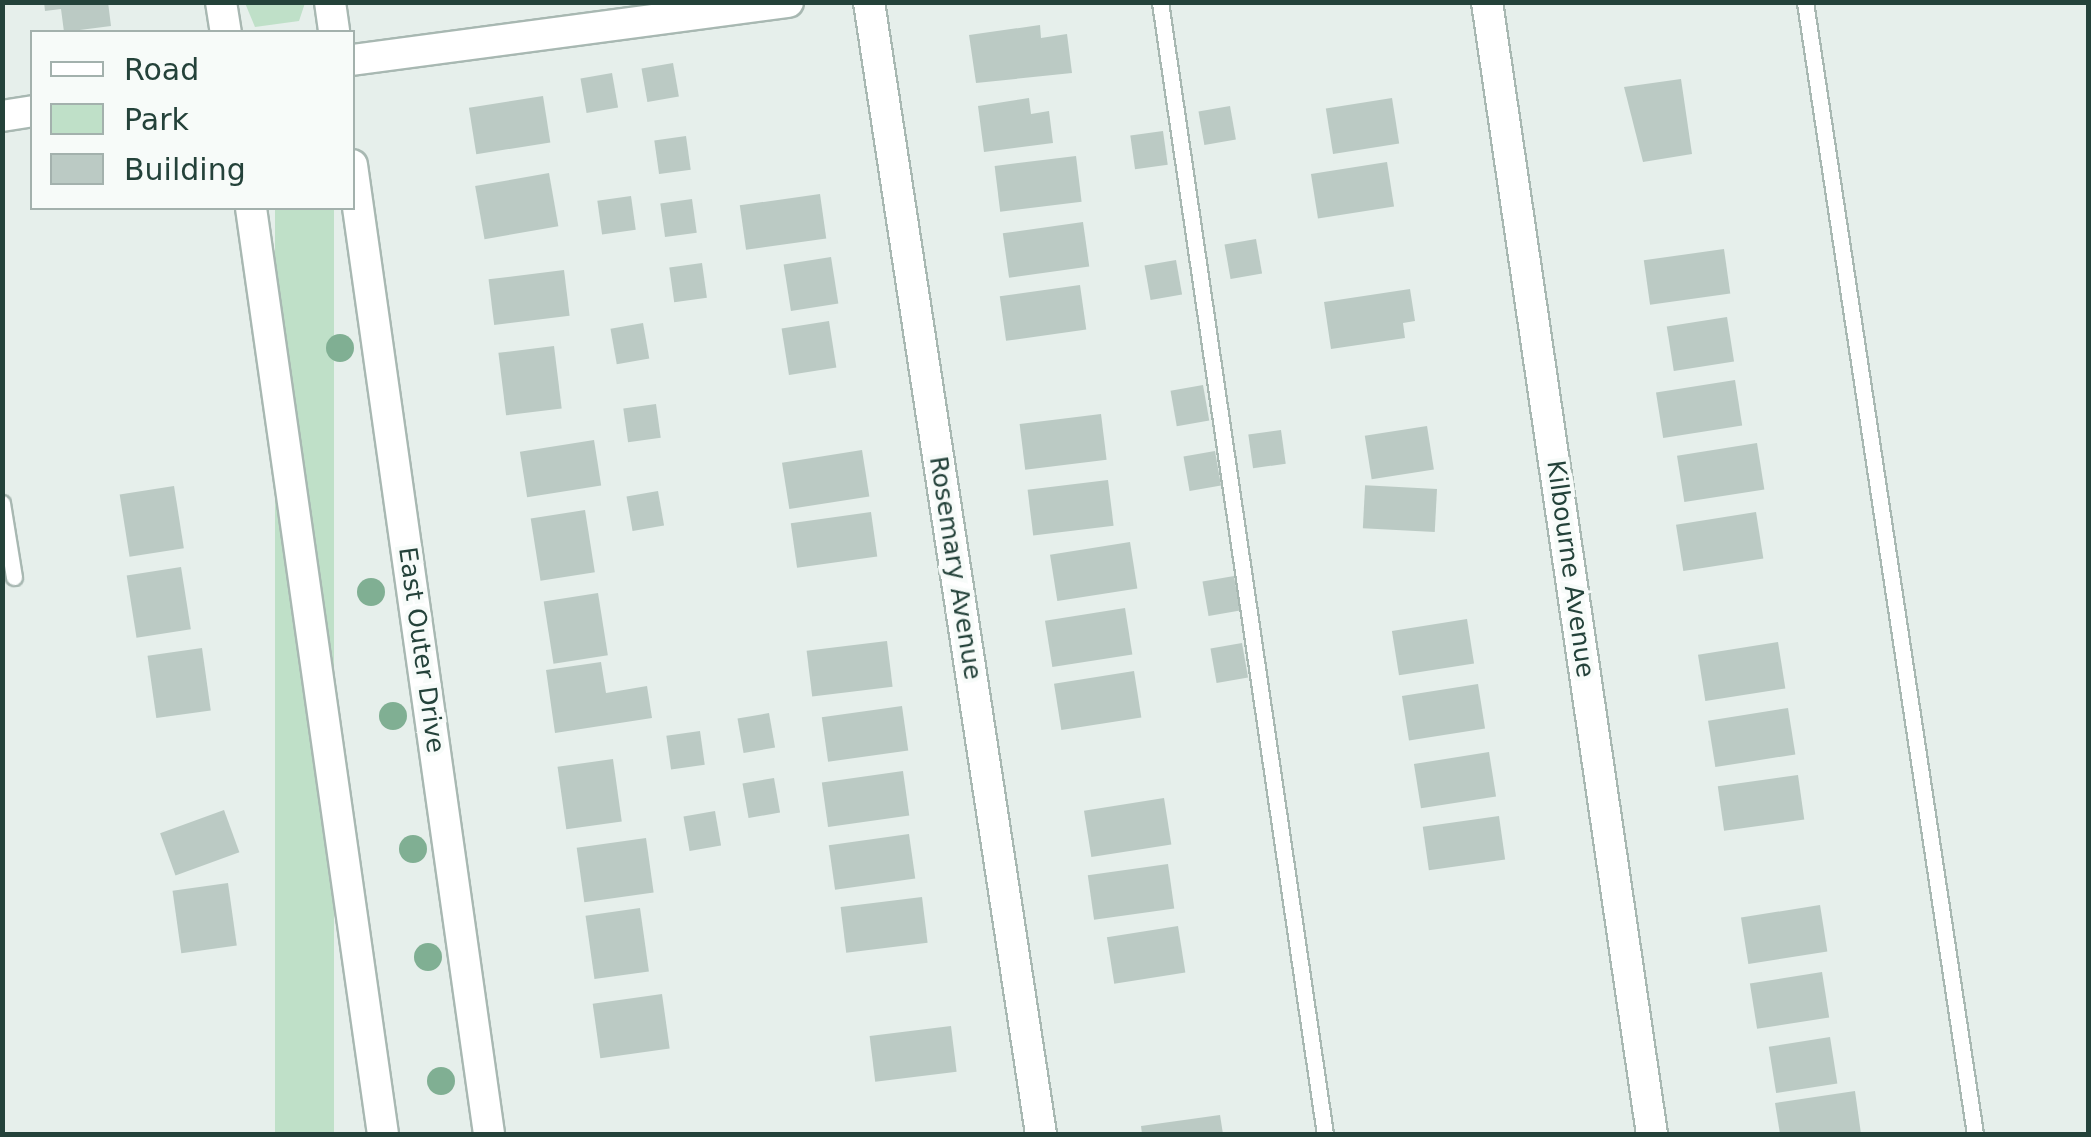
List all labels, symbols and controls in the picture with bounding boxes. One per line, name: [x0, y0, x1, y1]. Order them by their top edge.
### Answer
legend: [30, 30, 355, 210]
text: Road: [124, 52, 199, 87]
text: Park: [124, 102, 189, 137]
text: Building: [124, 152, 246, 187]
street label: Rosemary Avenue: [923, 454, 987, 682]
street label: Kilbourne Avenue: [1540, 458, 1600, 680]
street label: East Outer Drive: [392, 545, 450, 755]

